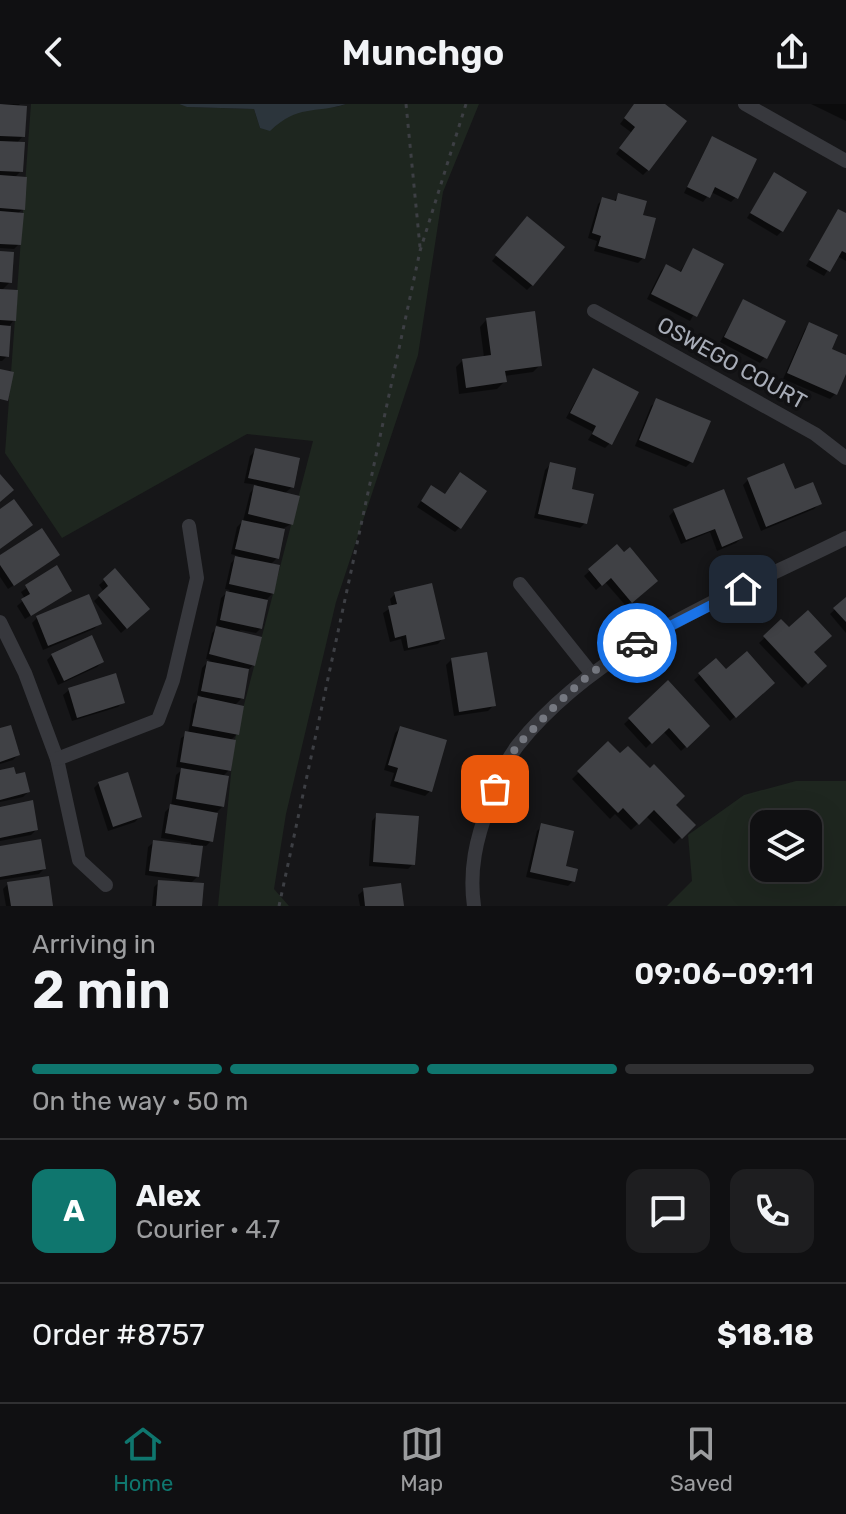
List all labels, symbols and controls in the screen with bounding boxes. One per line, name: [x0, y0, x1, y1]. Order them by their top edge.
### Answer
icon: back: [32, 30, 76, 74]
icon: share: [770, 30, 814, 74]
text: Munchgo: [341, 31, 505, 74]
street label: OSWEGO COURT: [653, 311, 812, 415]
pin: [709, 555, 777, 623]
icon: home: [721, 567, 765, 611]
courier: [597, 603, 677, 683]
icon: car: [615, 621, 659, 665]
pin: [461, 755, 529, 823]
icon: bag: [473, 767, 517, 811]
map controls: [750, 810, 822, 882]
button: layers: [750, 810, 822, 882]
text: Arriving in: [32, 929, 156, 960]
text: 09:06–09:11: [634, 956, 814, 992]
text: 2 min: [32, 959, 171, 1021]
text: On the way · 50 m: [32, 1086, 248, 1117]
button: chat: [626, 1169, 710, 1253]
button: phone: [730, 1169, 814, 1253]
text: Alex: [136, 1178, 201, 1214]
text: A: [63, 1193, 85, 1229]
text: Courier · 4.7: [136, 1214, 280, 1245]
text: Order #8757: [32, 1317, 205, 1353]
text: $18.18: [717, 1317, 814, 1353]
tab: Home: [113, 1422, 173, 1497]
tab: Map: [400, 1422, 444, 1497]
tab: Saved: [670, 1422, 733, 1497]

